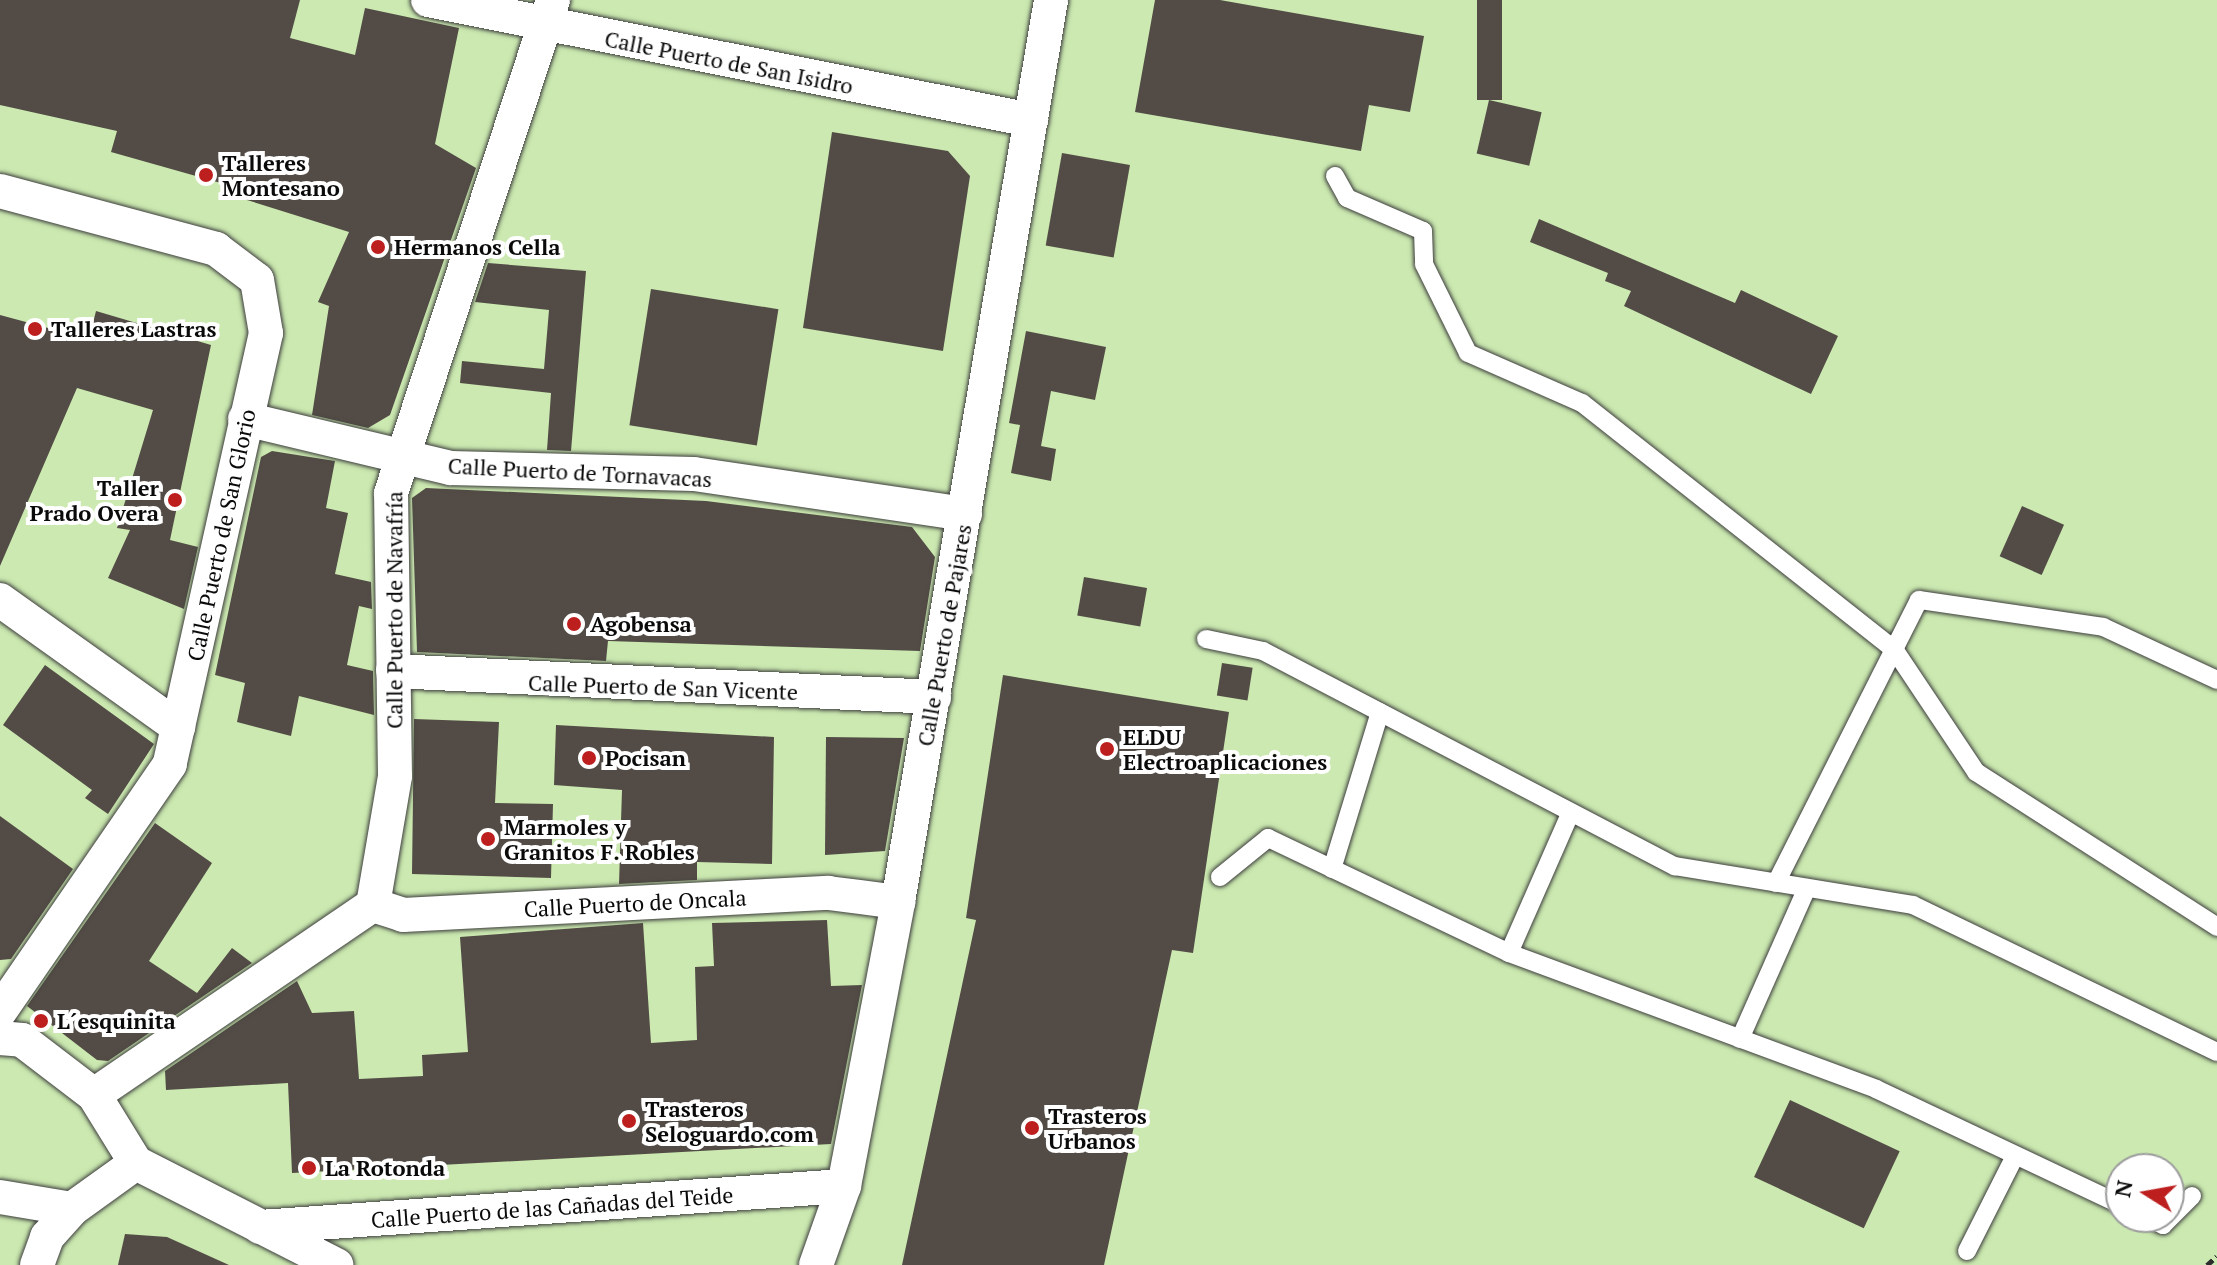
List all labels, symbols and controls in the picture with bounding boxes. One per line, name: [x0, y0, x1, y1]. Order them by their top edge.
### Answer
street label: Calle Puerto de San Isidro: [603, 25, 855, 99]
place label: Talleres Montesano: [222, 149, 340, 200]
marker: Talleres Montesano: [197, 166, 215, 184]
place label: Hermanos Cella: [394, 234, 560, 260]
marker: Hermanos Cella: [369, 238, 387, 256]
place label: Talleres Lastras: [51, 316, 216, 342]
marker: Talleres Lastras: [26, 320, 44, 338]
street label: Calle Puerto de San Glorio: [181, 407, 261, 663]
street label: Calle Puerto de Tornavacas: [447, 452, 713, 492]
place label: Taller Prado Overa: [29, 474, 159, 526]
marker: Taller Prado Overa: [166, 491, 184, 509]
street label: Calle Puerto de Navafría: [381, 491, 407, 729]
street label: Calle Puerto de Pajares: [911, 522, 977, 748]
place label: Agobensa: [590, 611, 692, 637]
marker: Agobensa: [565, 615, 583, 633]
street label: Calle Puerto de San Vicente: [527, 669, 799, 705]
place label: ELDU Electroaplicaciones: [1123, 723, 1327, 774]
marker: ELDU Electroaplicaciones: [1098, 740, 1116, 758]
place label: Pocisan: [605, 745, 686, 771]
marker: Pocisan: [580, 749, 598, 767]
place label: Marmoles y Granitos F. Robles: [504, 813, 696, 864]
marker: Marmoles y Granitos F. Robles: [479, 830, 497, 848]
street label: Calle Puerto de Oncala: [523, 884, 747, 922]
place label: L´esquinita: [57, 1008, 176, 1034]
marker: L´esquinita: [32, 1012, 50, 1030]
place label: Trasteros Seloguardo.com: [645, 1095, 814, 1146]
place label: Trasteros Urbanos: [1048, 1102, 1147, 1154]
marker: Trasteros Seloguardo.com: [620, 1112, 638, 1130]
marker: Trasteros Urbanos: [1023, 1119, 1041, 1137]
north arrow: [2105, 1153, 2185, 1233]
place label: La Rotonda: [325, 1155, 445, 1181]
marker: La Rotonda: [300, 1159, 318, 1177]
text: N: [2107, 1178, 2139, 1200]
street label: Calle Puerto de las Cañadas del Teide: [370, 1181, 734, 1233]

